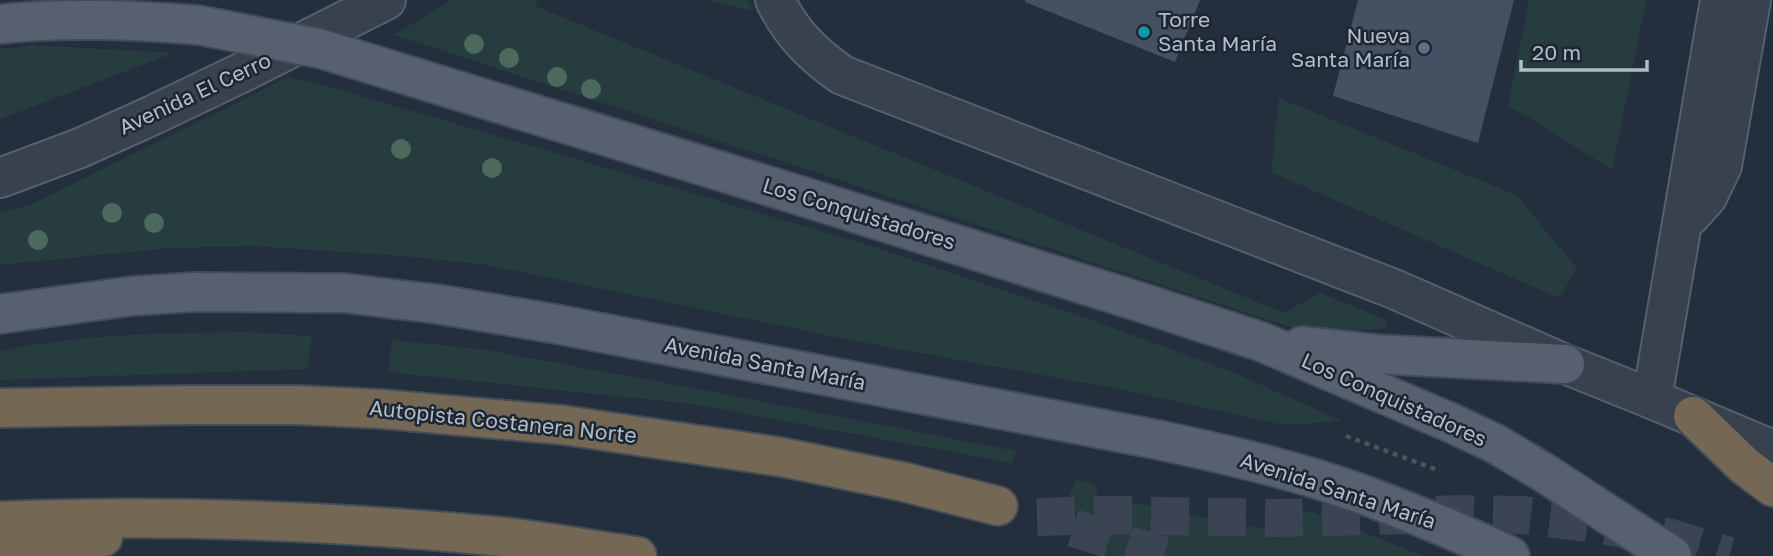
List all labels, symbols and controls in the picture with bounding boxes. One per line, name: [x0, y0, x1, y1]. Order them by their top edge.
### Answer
place label: Torre Santa María: [1158, 6, 1277, 56]
place label: Nueva Santa María: [1291, 22, 1410, 72]
marker: Torre Santa María: [1136, 24, 1152, 40]
scale bar: [1521, 28, 1647, 72]
text: 20 m: [1532, 39, 1581, 65]
marker: Nueva Santa María: [1416, 40, 1432, 56]
street label: Avenida El Cerro: [114, 46, 275, 140]
street label: Los Conquistadores: [760, 171, 959, 255]
street label: Avenida Santa María: [663, 331, 868, 395]
street label: Los Conquistadores: [1298, 347, 1491, 452]
street label: Autopista Costanera Norte: [368, 394, 638, 448]
street label: Avenida Santa María: [1237, 446, 1439, 534]

